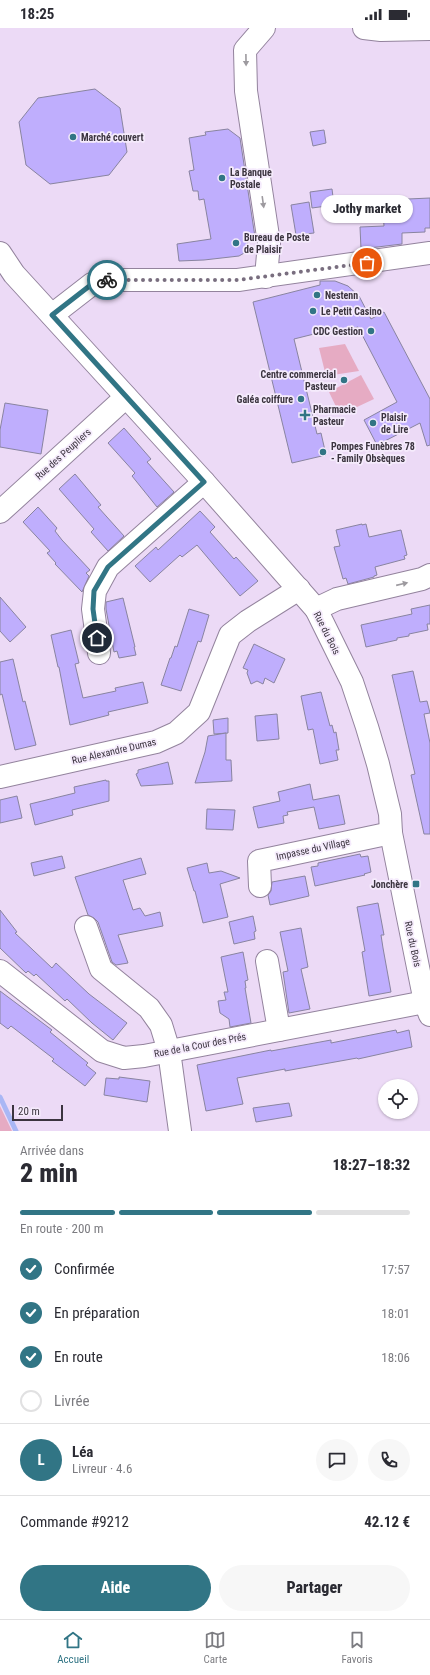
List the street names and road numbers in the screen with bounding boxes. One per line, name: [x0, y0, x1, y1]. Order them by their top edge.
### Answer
street label: Rue des Peupliers: [33, 426, 93, 482]
street label: Rue du Bois: [312, 610, 343, 657]
street label: Rue Alexandre Dumas: [71, 736, 158, 766]
street label: Impasse du Village: [275, 836, 351, 862]
street label: Rue du Bois: [403, 920, 423, 968]
street label: Rue de la Cour des Prés: [153, 1031, 247, 1059]

